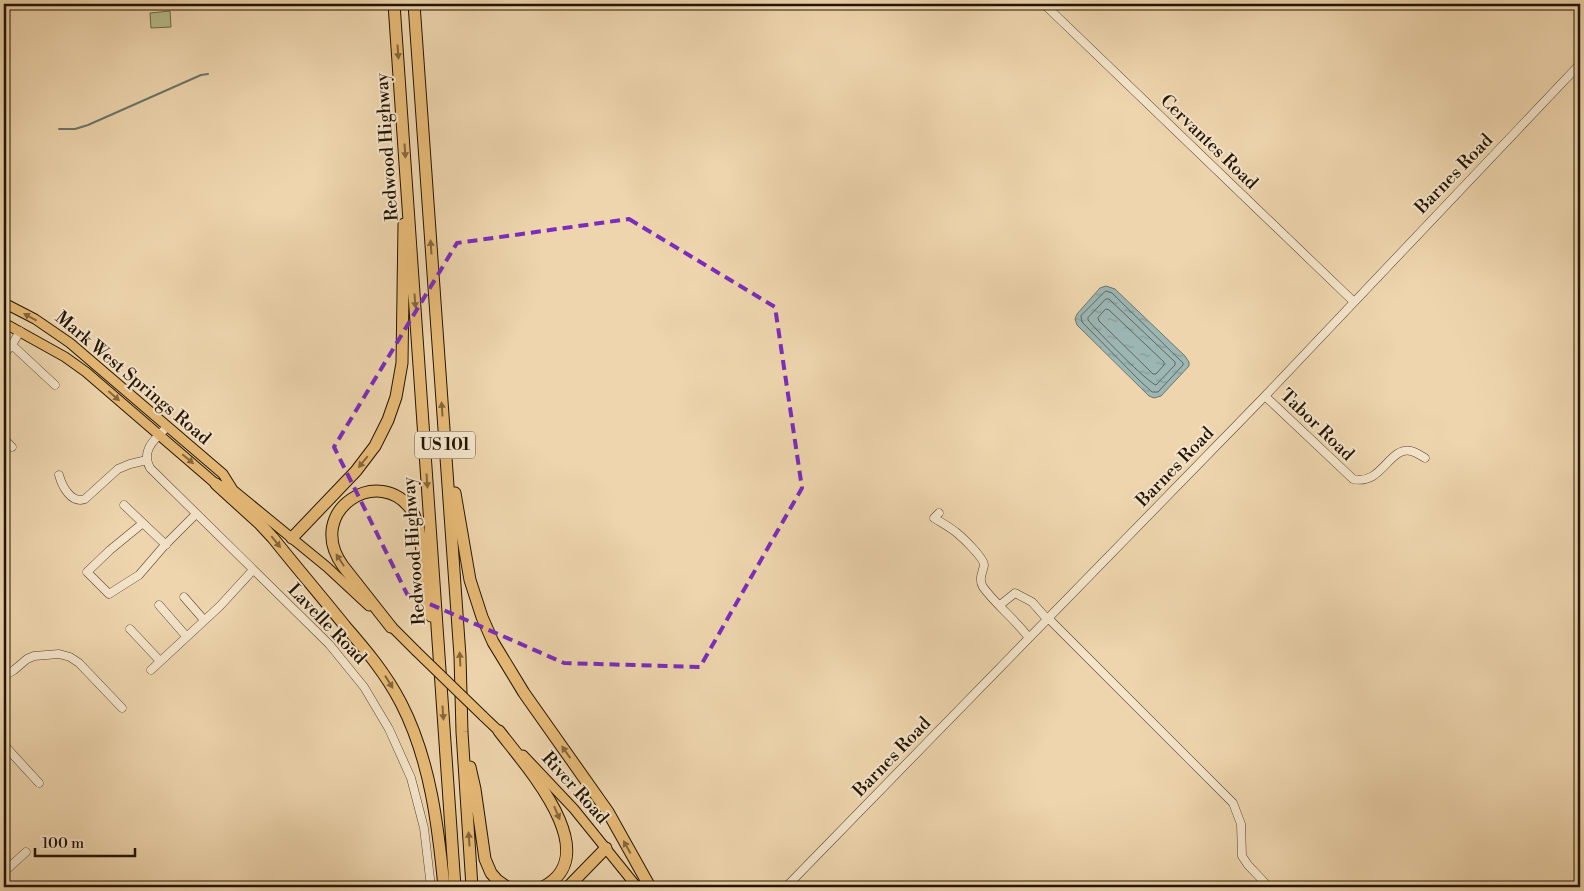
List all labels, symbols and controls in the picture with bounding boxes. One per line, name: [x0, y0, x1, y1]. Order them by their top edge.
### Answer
one-way arrow: [394, 45, 402, 61]
street label: Redwood Highway: [370, 72, 404, 222]
street label: Cervantes Road: [1155, 89, 1263, 195]
street label: Barnes Road: [1409, 128, 1499, 220]
one-way arrow: [401, 144, 409, 160]
one-way arrow: [427, 239, 435, 255]
one-way arrow: [411, 294, 419, 310]
street label: Mark West Springs Road: [50, 306, 216, 450]
one-way arrow: [24, 312, 37, 321]
street label: Tabor Road: [1275, 384, 1359, 467]
one-way arrow: [107, 390, 120, 401]
one-way arrow: [438, 401, 446, 417]
street label: Barnes Road: [1130, 421, 1220, 513]
road number: US 101: [415, 432, 475, 458]
one-way arrow: [181, 454, 194, 465]
one-way arrow: [358, 455, 369, 468]
one-way arrow: [423, 473, 431, 489]
street label: Redwood Highway: [397, 476, 431, 626]
one-way arrow: [270, 535, 281, 548]
one-way arrow: [335, 554, 345, 567]
street label: Lavelle Road: [283, 579, 372, 670]
one-way arrow: [455, 651, 463, 667]
one-way arrow: [384, 675, 393, 689]
one-way arrow: [439, 705, 447, 721]
street label: Barnes Road: [847, 711, 937, 803]
one-way arrow: [561, 745, 571, 759]
street label: River Road: [537, 747, 614, 829]
one-way arrow: [553, 806, 561, 820]
scale bar: [35, 826, 135, 858]
one-way arrow: [465, 830, 473, 846]
text: 100 m: [42, 834, 84, 853]
one-way arrow: [623, 839, 631, 854]

